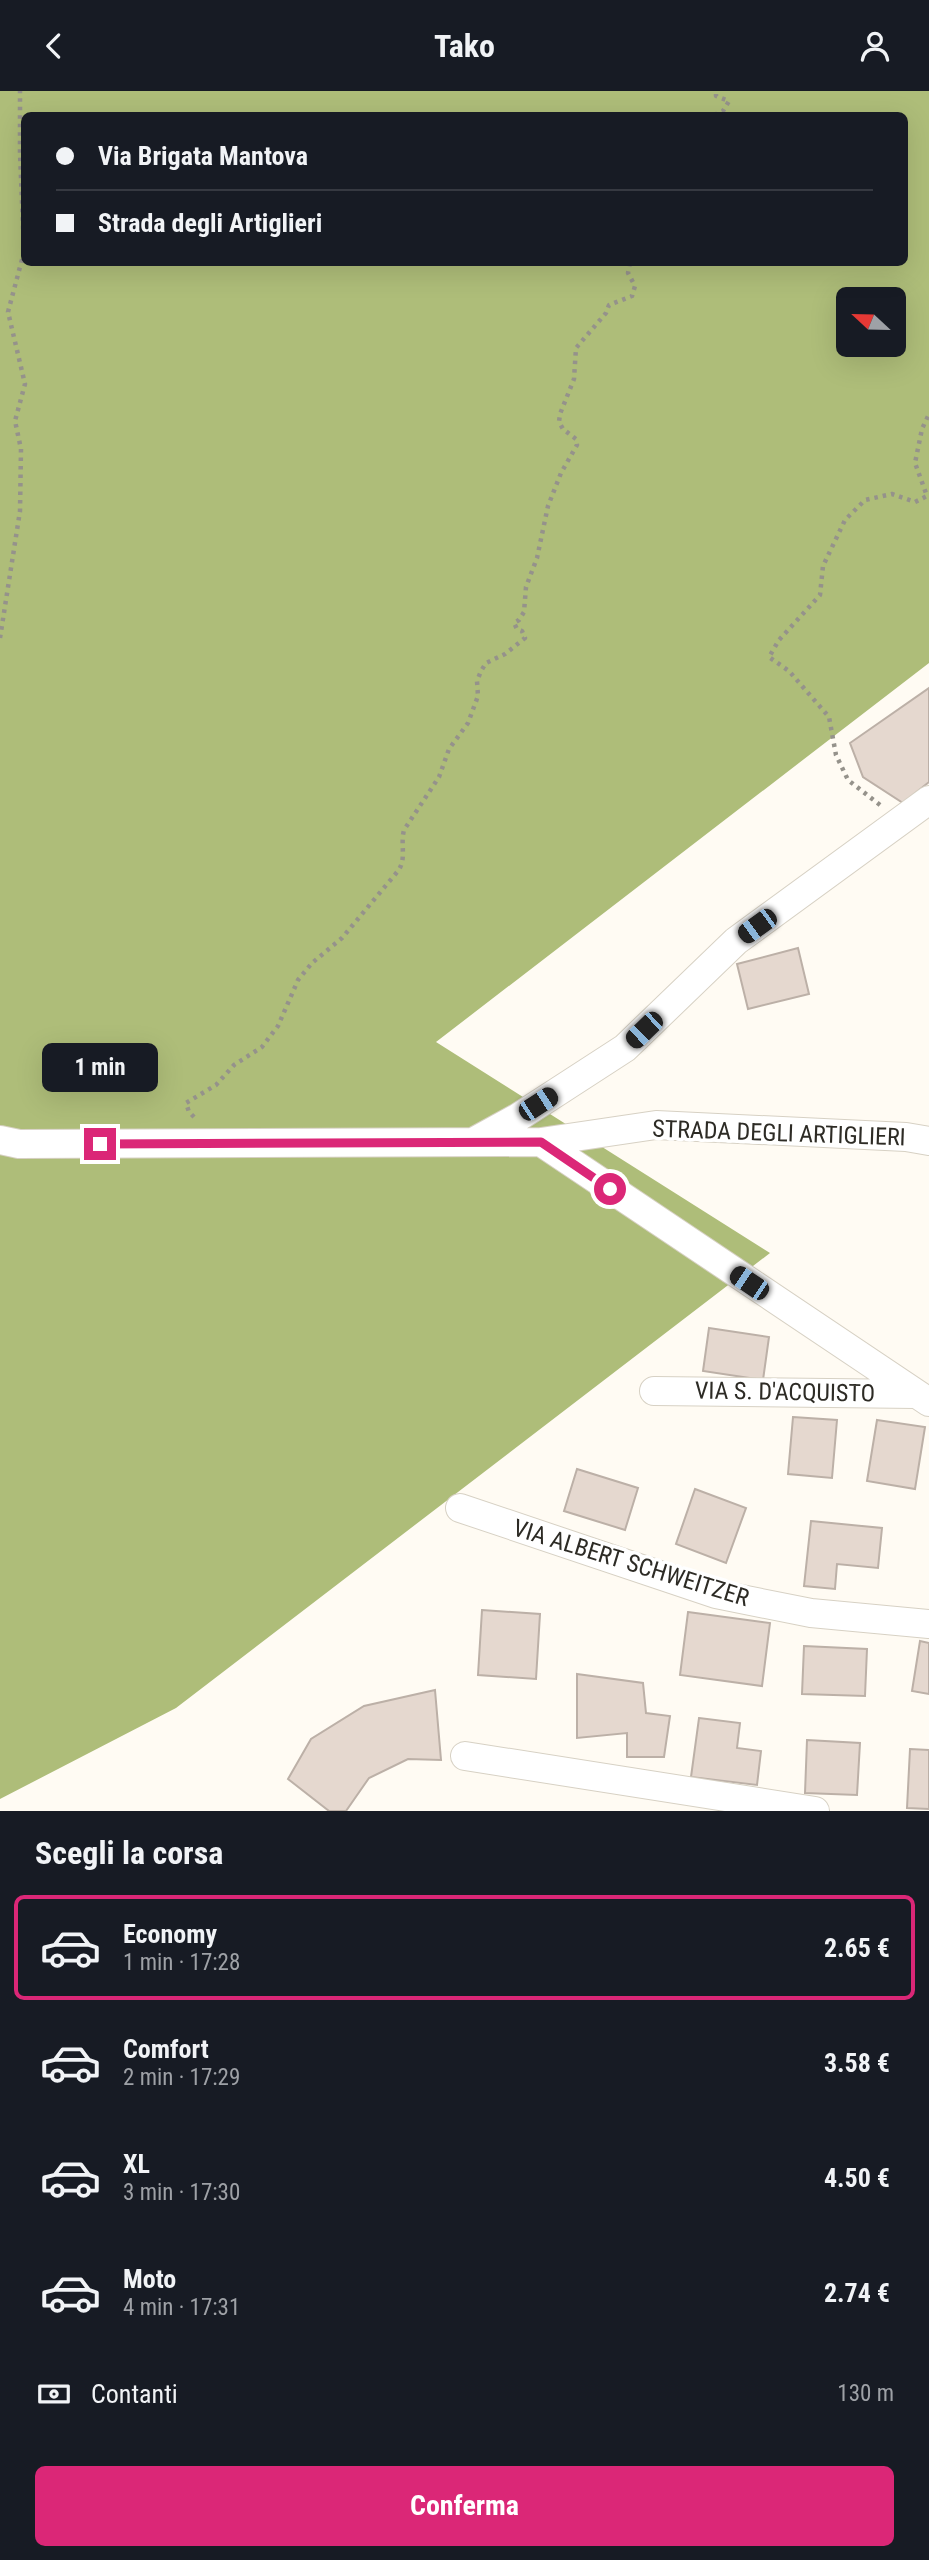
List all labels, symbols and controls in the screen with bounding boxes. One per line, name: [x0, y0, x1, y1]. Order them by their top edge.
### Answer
icon: back: [35, 27, 73, 65]
text: Tako: [434, 27, 495, 65]
icon: person: [856, 27, 894, 65]
text: Via Brigata Mantova: [98, 141, 308, 171]
text: Strada degli Artiglieri: [98, 208, 322, 238]
north arrow: [836, 287, 906, 357]
map controls: [836, 287, 906, 357]
car: [734, 905, 781, 947]
car: [622, 1008, 667, 1052]
callout: 1 min: [42, 1042, 158, 1091]
text: 1 min: [74, 1054, 126, 1081]
car: [515, 1084, 562, 1124]
street label: STRADA DEGLI ARTIGLIERI: [652, 1115, 906, 1151]
route end: [84, 1128, 116, 1160]
route start: [594, 1173, 626, 1205]
car: [726, 1263, 773, 1303]
street label: VIA S. D'ACQUISTO: [695, 1376, 875, 1408]
street label: VIA ALBERT SCHWEITZER: [510, 1514, 753, 1612]
text: Scegli la corsa: [35, 1834, 223, 1872]
icon: car: [39, 1916, 102, 1979]
text: Economy: [123, 1919, 217, 1949]
text: 2.65 €: [824, 1933, 890, 1963]
text: 1 min · 17:28: [123, 1949, 240, 1976]
icon: car: [39, 2031, 102, 2094]
text: Comfort: [123, 2034, 209, 2064]
text: 3.58 €: [824, 2048, 890, 2078]
text: 2 min · 17:29: [123, 2064, 240, 2091]
icon: car: [39, 2146, 102, 2209]
text: XL: [123, 2149, 150, 2179]
text: 4.50 €: [824, 2163, 890, 2193]
text: 3 min · 17:30: [123, 2179, 240, 2206]
icon: car: [39, 2261, 102, 2324]
text: Moto: [123, 2264, 176, 2294]
text: 2.74 €: [824, 2278, 890, 2308]
text: 4 min · 17:31: [123, 2294, 240, 2321]
icon: cash: [35, 2375, 73, 2413]
text: Contanti: [91, 2379, 178, 2409]
text: 130 m: [837, 2380, 894, 2407]
button: Conferma: [35, 2466, 894, 2546]

